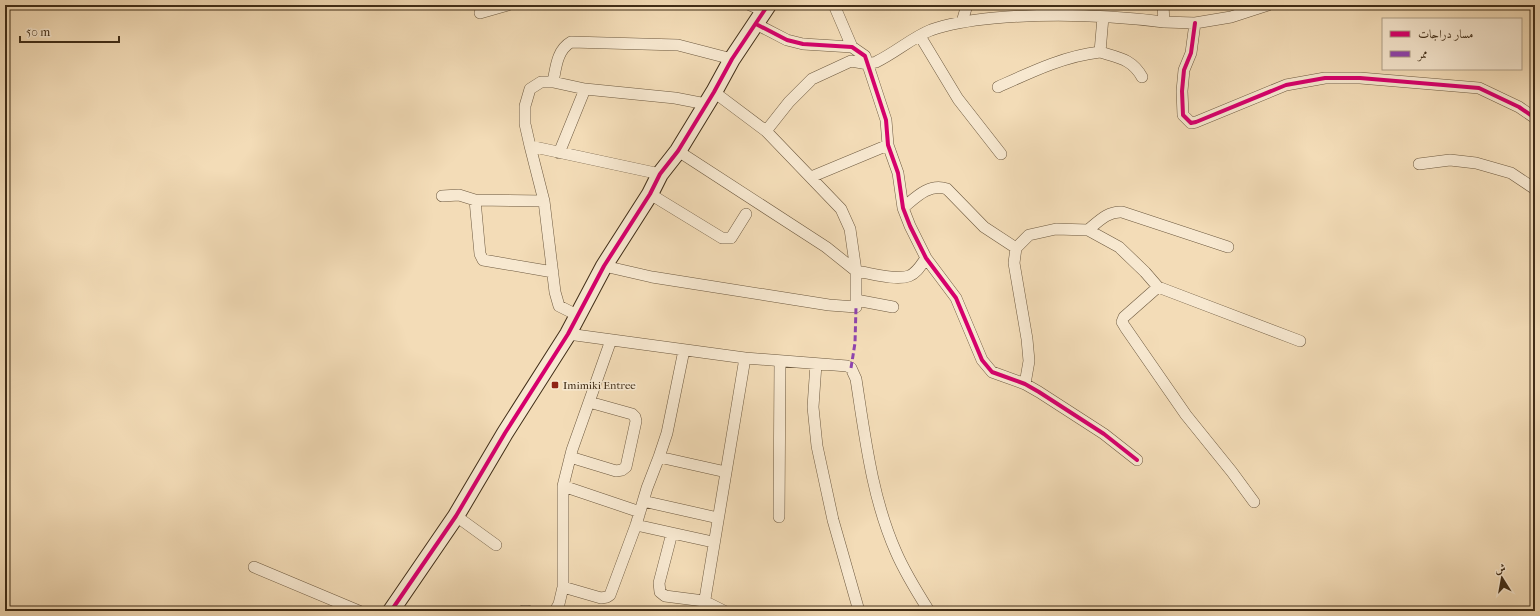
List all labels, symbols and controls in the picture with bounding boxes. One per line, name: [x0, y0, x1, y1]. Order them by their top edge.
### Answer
scale bar: [20, 18, 119, 44]
legend: [1382, 18, 1522, 70]
text: 50 m: [26, 25, 50, 39]
text: مسار دراجات: [1418, 27, 1474, 41]
text: ممر: [1416, 47, 1428, 62]
place label: Imimiki Entree: [563, 379, 636, 392]
marker: Imimiki Entree: [550, 380, 560, 390]
north arrow: [1482, 558, 1522, 598]
text: ش: [1494, 561, 1507, 576]

